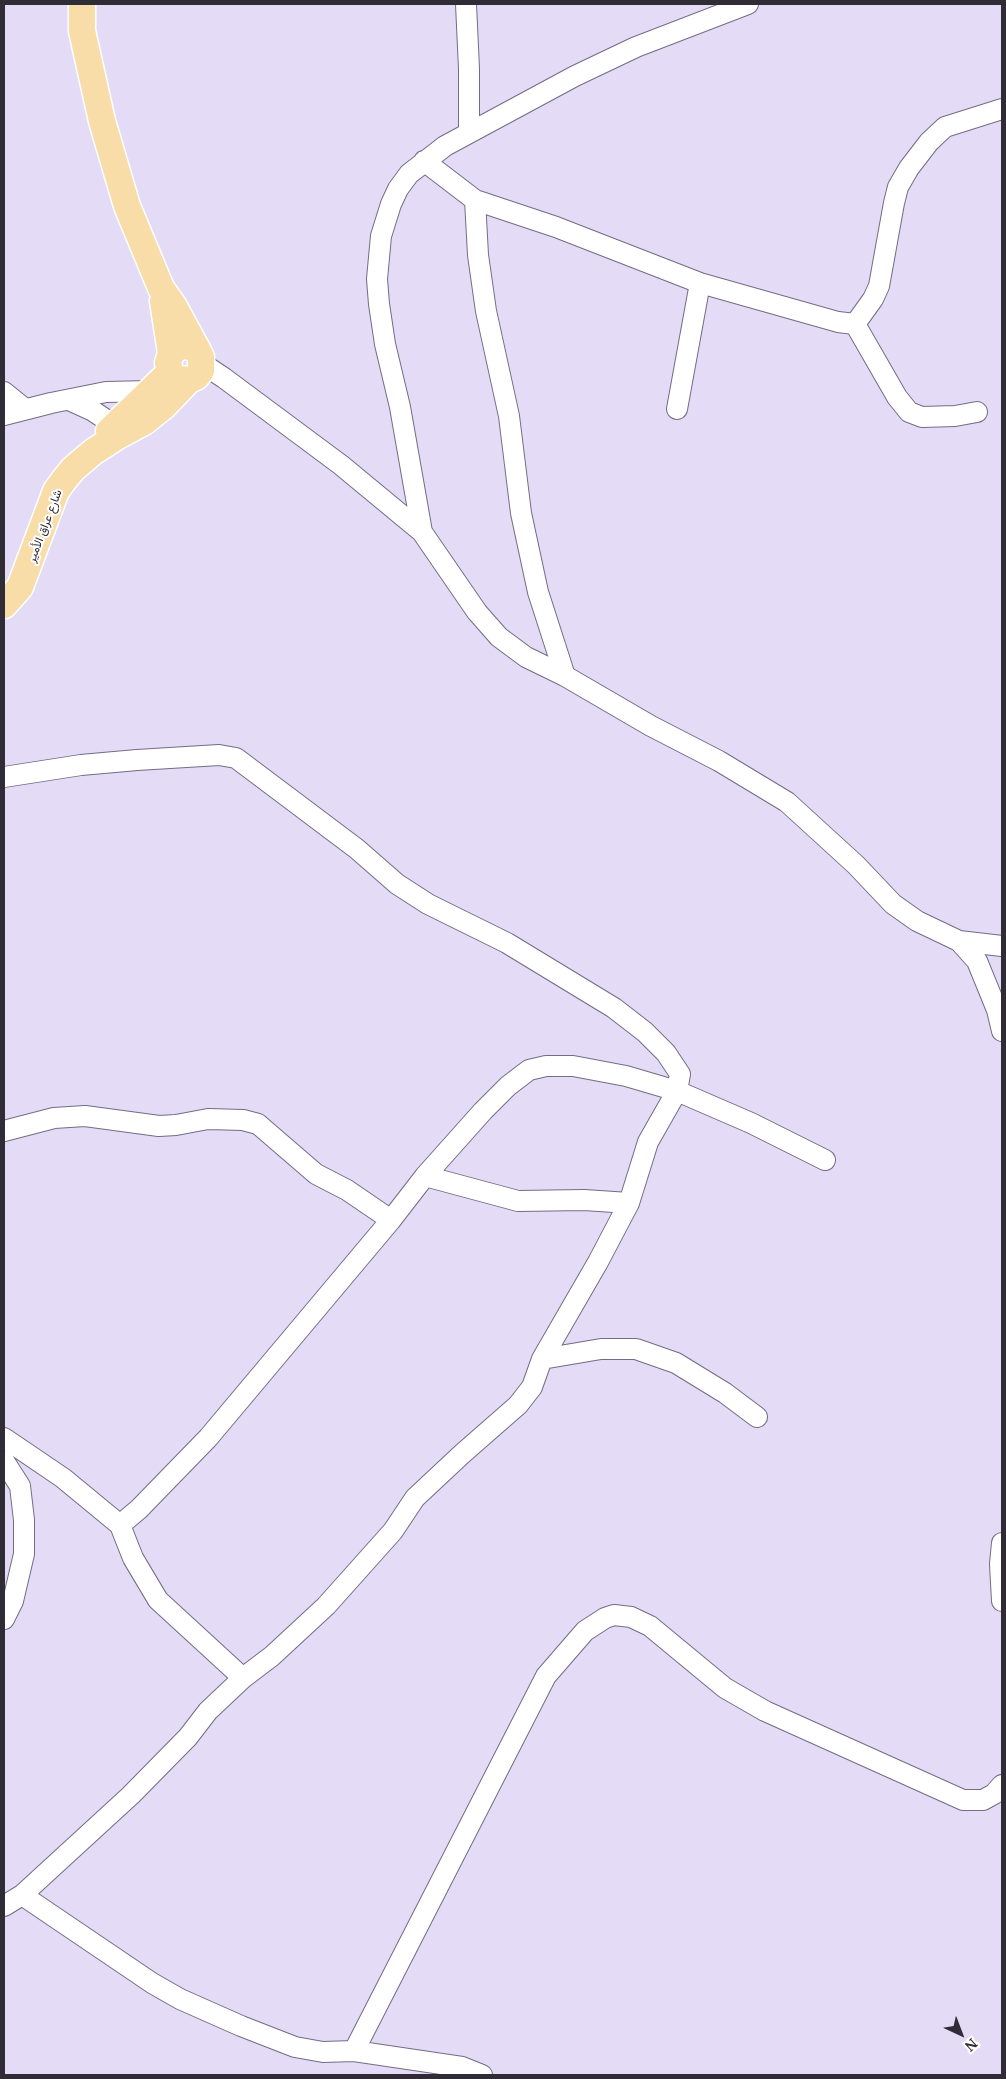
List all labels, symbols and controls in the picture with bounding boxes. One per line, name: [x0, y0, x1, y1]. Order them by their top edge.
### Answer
street label: شارع عراق الأمير: [24, 488, 66, 564]
north arrow: [936, 2009, 986, 2059]
text: N: [961, 2035, 982, 2056]

